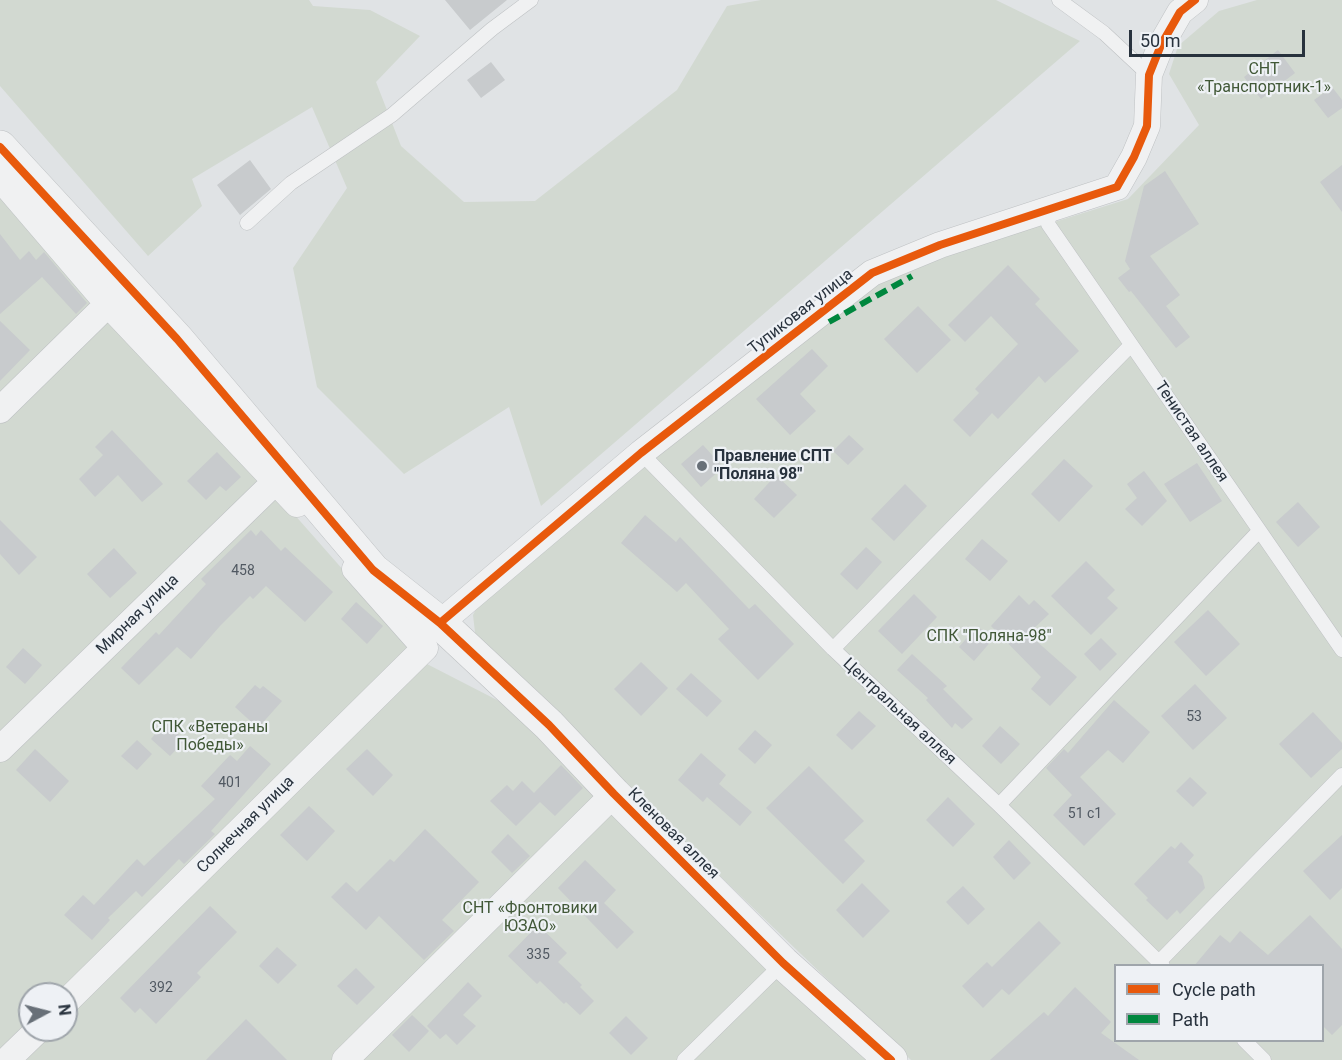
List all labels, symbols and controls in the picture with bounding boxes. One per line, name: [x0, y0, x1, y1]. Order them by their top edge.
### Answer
scale bar: [1132, 18, 1308, 56]
text: 50 m: [1140, 30, 1180, 51]
park label: СНТ «Транспортник-1»: [1197, 60, 1331, 98]
street label: Тупиковая улица: [745, 265, 857, 359]
street label: Тенистая аллея: [1150, 378, 1232, 486]
place label: Правление СПТ "Поляна 98": [714, 447, 832, 485]
marker: Правление СПТ "Поляна 98": [695, 459, 709, 473]
house number: 458: [231, 563, 255, 579]
street label: Мирная улица: [93, 571, 183, 659]
park label: СПК "Поляна-98": [926, 627, 1052, 647]
street label: Центральная аллея: [838, 655, 960, 769]
house number: 53: [1186, 709, 1202, 725]
park label: СПК «Ветераны Победы»: [152, 718, 268, 756]
street label: Солнечная улица: [193, 772, 299, 878]
house number: 401: [218, 775, 242, 791]
street label: Кленовая аллея: [623, 784, 723, 884]
house number: 51 с1: [1068, 806, 1102, 822]
park label: СНТ «Фронтовики ЮЗАО»: [462, 899, 598, 937]
house number: 335: [526, 947, 550, 963]
legend: [1114, 964, 1324, 1042]
text: Cycle path: [1172, 979, 1256, 1000]
house number: 392: [149, 980, 173, 996]
north arrow: [18, 982, 78, 1042]
text: N: [54, 1003, 74, 1017]
text: Path: [1172, 1009, 1209, 1030]

